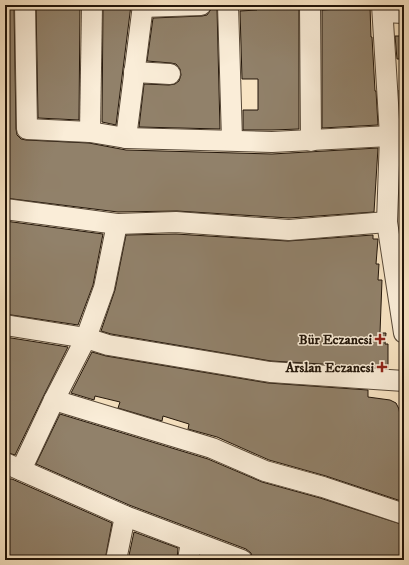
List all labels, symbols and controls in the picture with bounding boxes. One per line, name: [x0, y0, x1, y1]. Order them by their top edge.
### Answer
place label: Bür Eczanesi: [299, 331, 372, 349]
marker: Bür Eczanesi: [375, 334, 385, 344]
place label: Arslan Eczanesi: [284, 359, 374, 377]
marker: Arslan Eczanesi: [377, 362, 387, 372]

